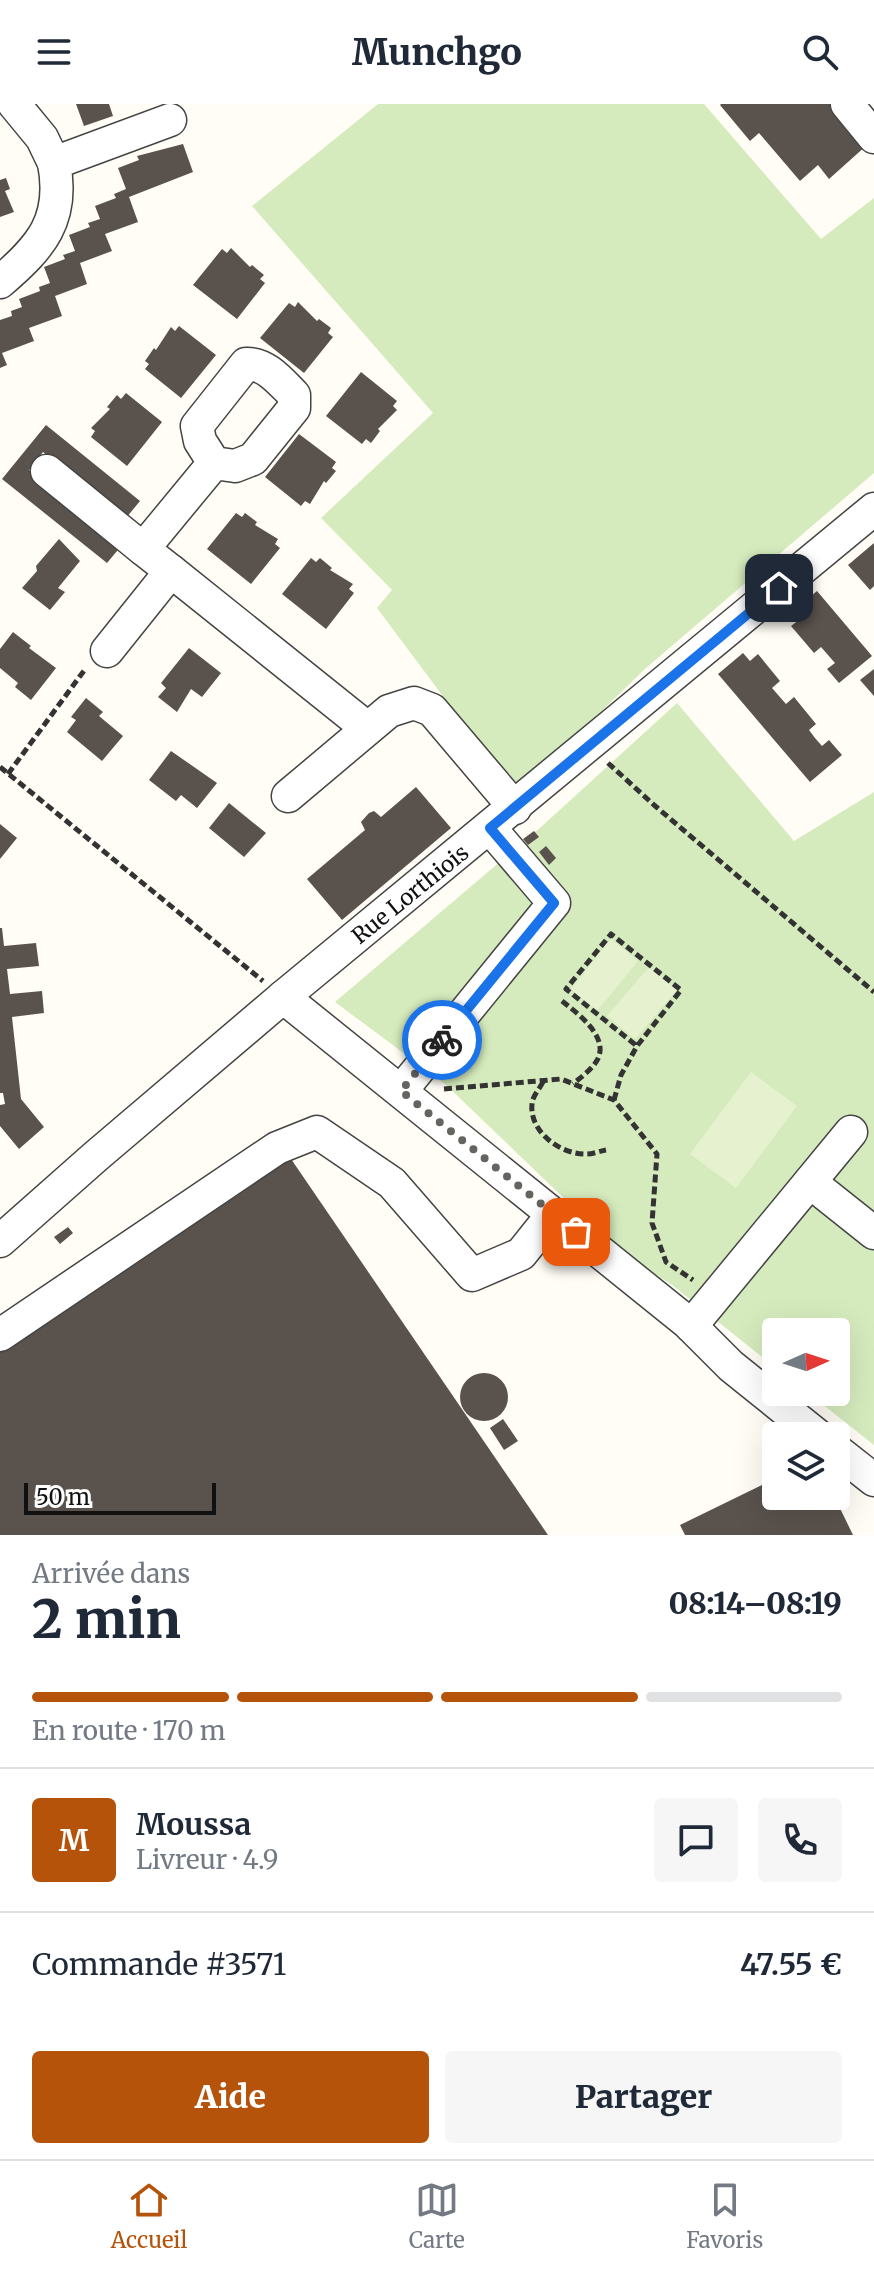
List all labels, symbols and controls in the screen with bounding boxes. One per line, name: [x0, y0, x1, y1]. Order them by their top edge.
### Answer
icon: menu: [32, 30, 76, 74]
text: Munchgo: [352, 30, 522, 75]
icon: search: [798, 30, 842, 74]
pin: [745, 554, 813, 622]
icon: home: [757, 566, 801, 610]
street label: Rue Lorthiois: [346, 838, 474, 950]
courier: [402, 1000, 482, 1080]
icon: bike: [420, 1018, 464, 1062]
pin: [542, 1198, 610, 1266]
icon: bag: [554, 1210, 598, 1254]
north arrow: [762, 1318, 850, 1406]
map controls: [762, 1318, 850, 1510]
button: layers: [762, 1422, 850, 1510]
scale bar: [24, 1479, 216, 1515]
text: 50 m: [36, 1483, 90, 1511]
text: Arrivée dans: [32, 1557, 190, 1590]
text: 08:14–08:19: [668, 1584, 842, 1622]
text: 2 min: [32, 1587, 181, 1652]
text: En route · 170 m: [32, 1714, 226, 1747]
button: chat: [654, 1798, 738, 1882]
button: phone: [758, 1798, 842, 1882]
text: Moussa: [136, 1805, 251, 1843]
text: M: [59, 1821, 89, 1859]
text: Livreur · 4.9: [136, 1843, 278, 1876]
text: Commande #3571: [32, 1945, 286, 1983]
text: 47.55 €: [740, 1945, 842, 1983]
button: Aide: [32, 2051, 429, 2143]
button: Partager: [445, 2051, 842, 2143]
tab: Accueil: [111, 2178, 187, 2254]
tab: Carte: [409, 2178, 465, 2254]
tab: Favoris: [686, 2178, 763, 2254]

